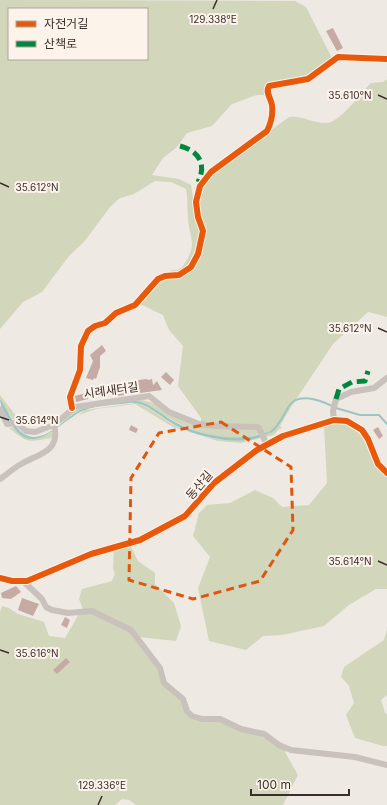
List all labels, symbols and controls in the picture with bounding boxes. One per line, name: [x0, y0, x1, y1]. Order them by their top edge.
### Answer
legend: [8, 8, 148, 60]
text: 129.338°E: [189, 13, 237, 25]
text: 자전거길: [44, 16, 88, 31]
text: 산책로: [44, 36, 77, 51]
text: 35.610°N: [328, 89, 372, 101]
text: 35.612°N: [15, 181, 59, 193]
text: 35.612°N: [328, 322, 372, 334]
street label: 시례새터길: [83, 379, 139, 401]
text: 35.614°N: [15, 414, 59, 426]
street label: 동산길: [182, 468, 216, 502]
text: 35.614°N: [328, 555, 372, 567]
text: 35.616°N: [15, 647, 59, 659]
scale bar: [251, 771, 349, 797]
text: 100 m: [257, 777, 291, 792]
text: 129.336°E: [78, 779, 126, 791]

